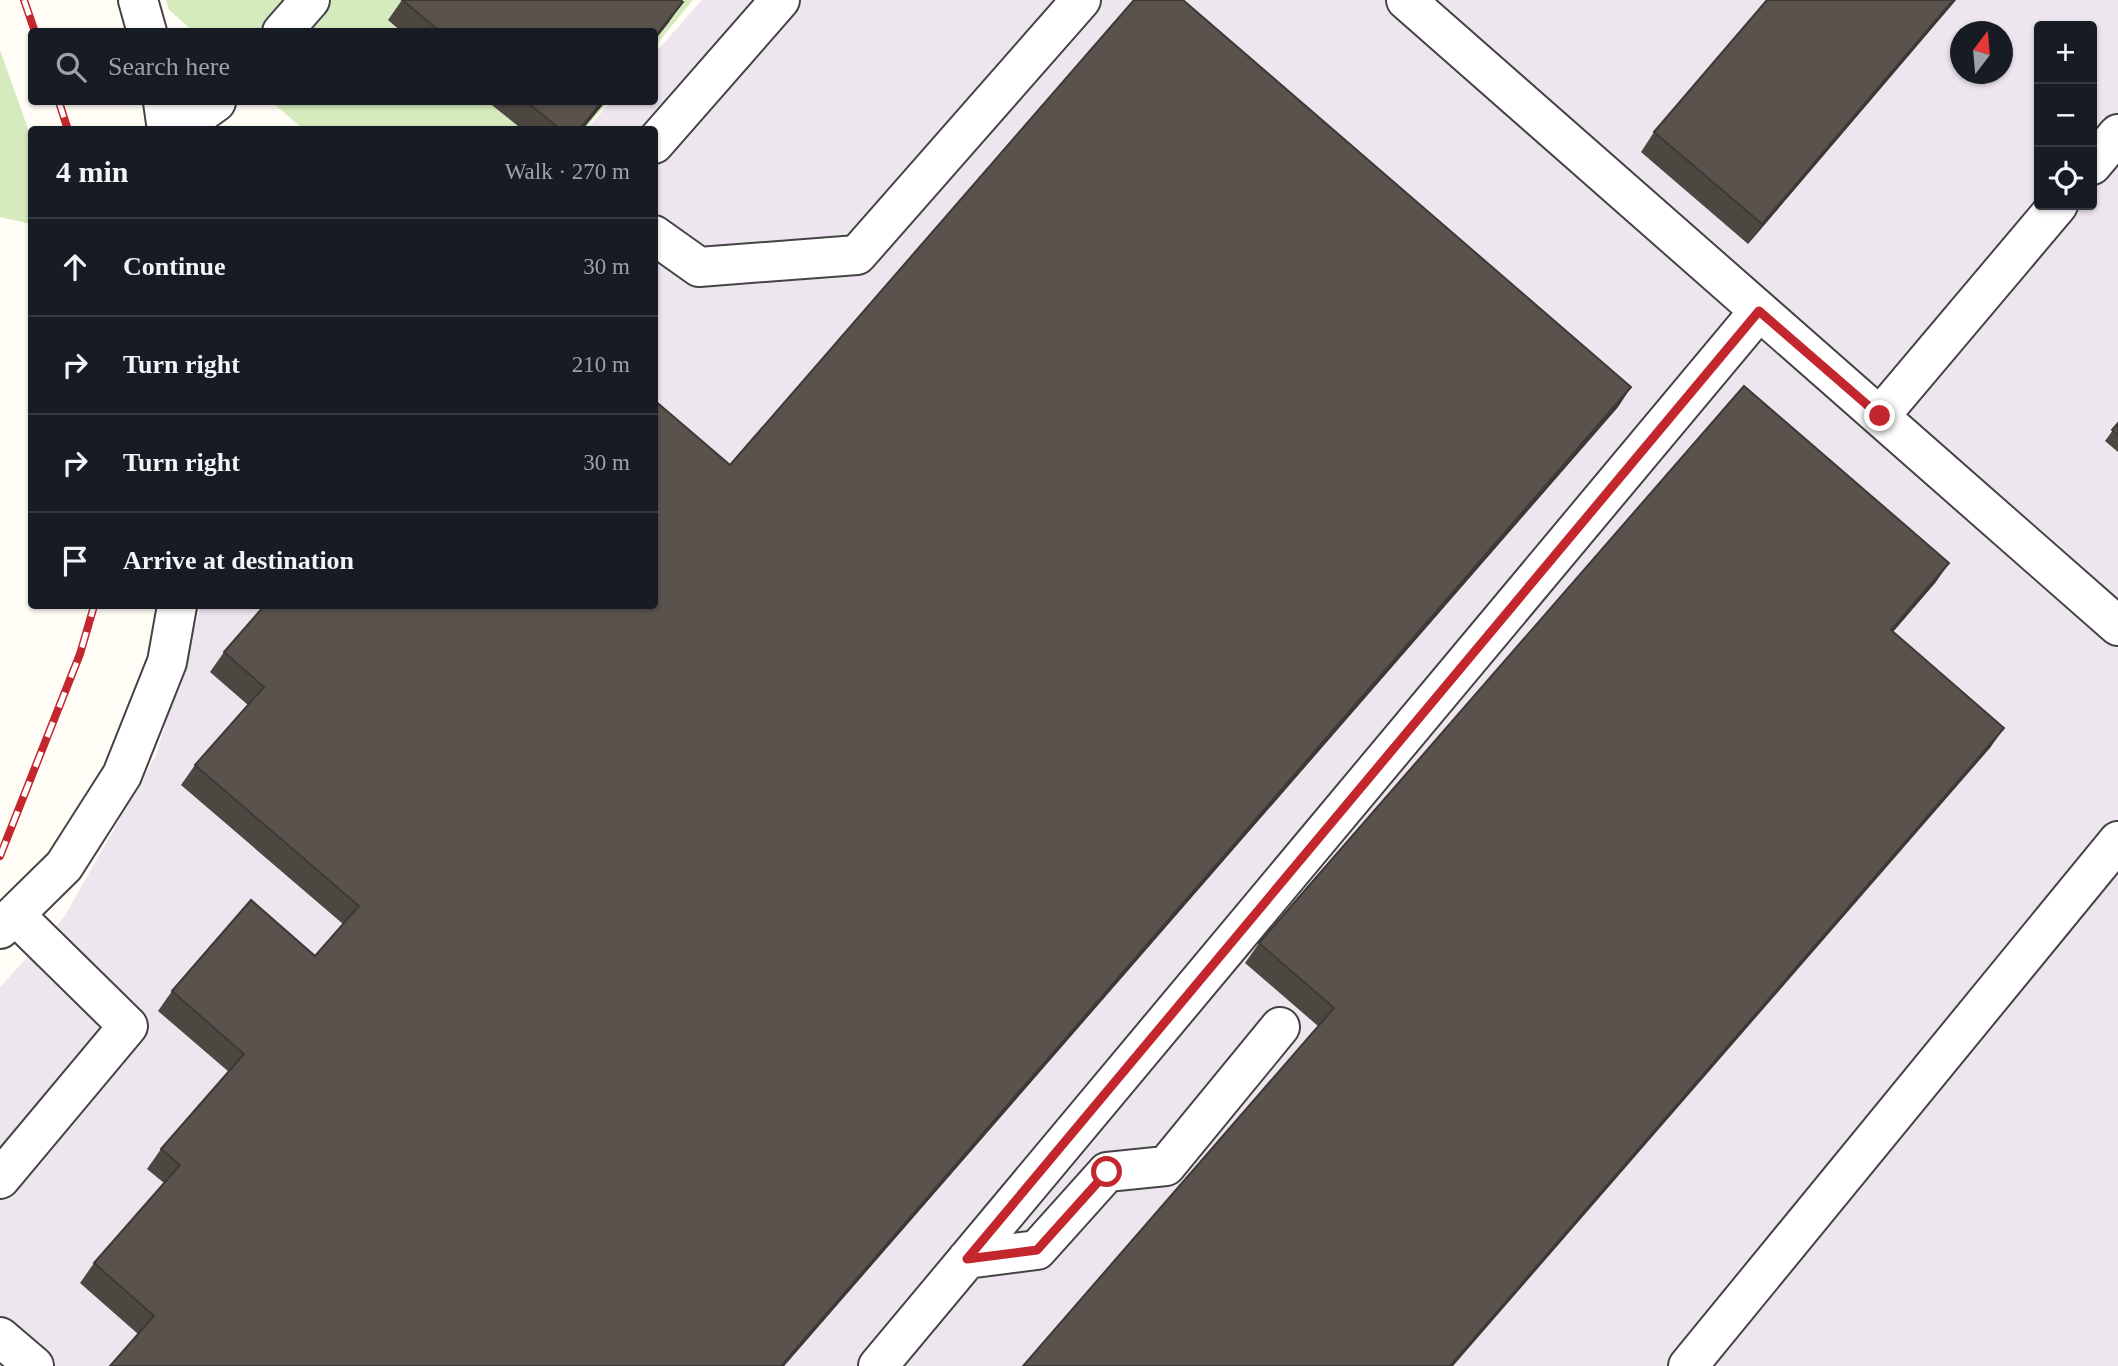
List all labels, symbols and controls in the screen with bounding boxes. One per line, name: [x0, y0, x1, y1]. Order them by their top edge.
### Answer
north arrow: [1950, 21, 2013, 84]
map controls: [2034, 21, 2097, 210]
button: +: [2034, 21, 2097, 84]
search box: [28, 28, 658, 105]
icon: search: [52, 48, 90, 86]
text: Search here: [108, 52, 230, 81]
button: −: [2034, 84, 2097, 147]
button: locate: [2034, 147, 2097, 210]
text: 4 min: [56, 155, 129, 188]
text: Walk · 270 m: [505, 159, 630, 184]
icon: ahead: [56, 248, 94, 286]
text: Continue: [123, 252, 226, 281]
text: 30 m: [583, 254, 630, 279]
icon: right: [56, 346, 94, 384]
text: Turn right: [123, 350, 240, 379]
text: 210 m: [572, 352, 630, 377]
route end: [1864, 400, 1895, 431]
icon: right: [56, 444, 94, 482]
text: Turn right: [123, 448, 240, 477]
text: 30 m: [583, 450, 630, 475]
icon: arrive: [56, 542, 94, 580]
text: Arrive at destination: [123, 546, 354, 575]
route start: [1091, 1156, 1122, 1187]

